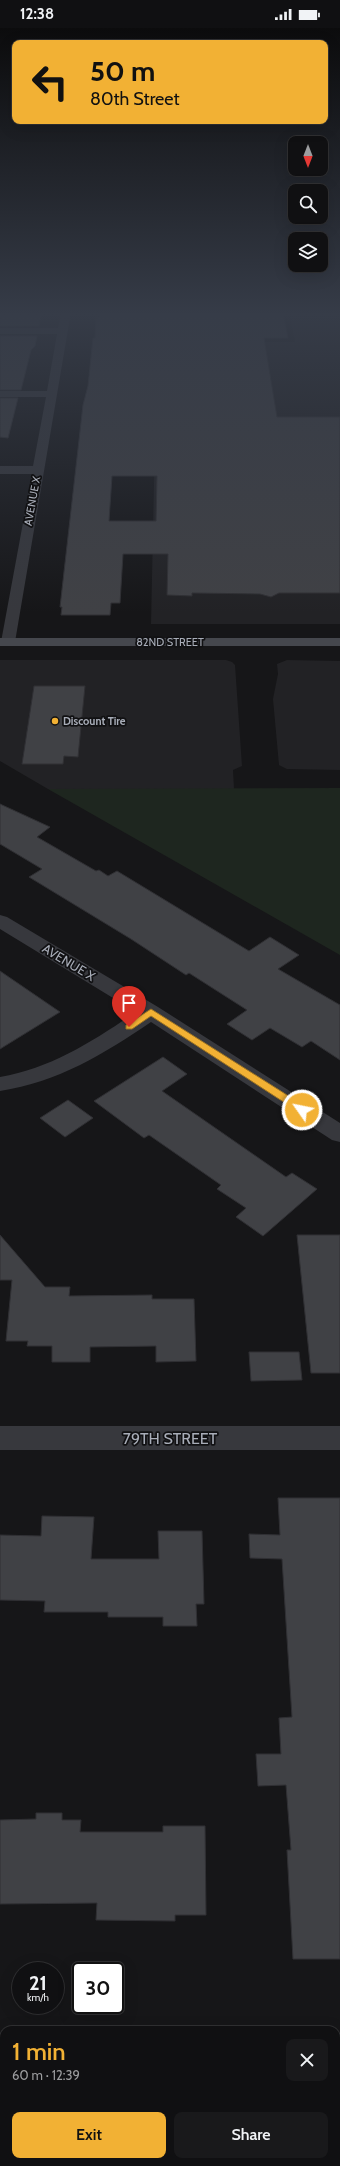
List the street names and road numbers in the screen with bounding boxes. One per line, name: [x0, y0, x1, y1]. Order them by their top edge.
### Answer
street label: AVENUE X: [21, 475, 43, 527]
street label: 82ND STREET: [136, 635, 204, 649]
street label: AVENUE X: [40, 940, 99, 984]
street label: 79TH STREET: [123, 1429, 218, 1448]

